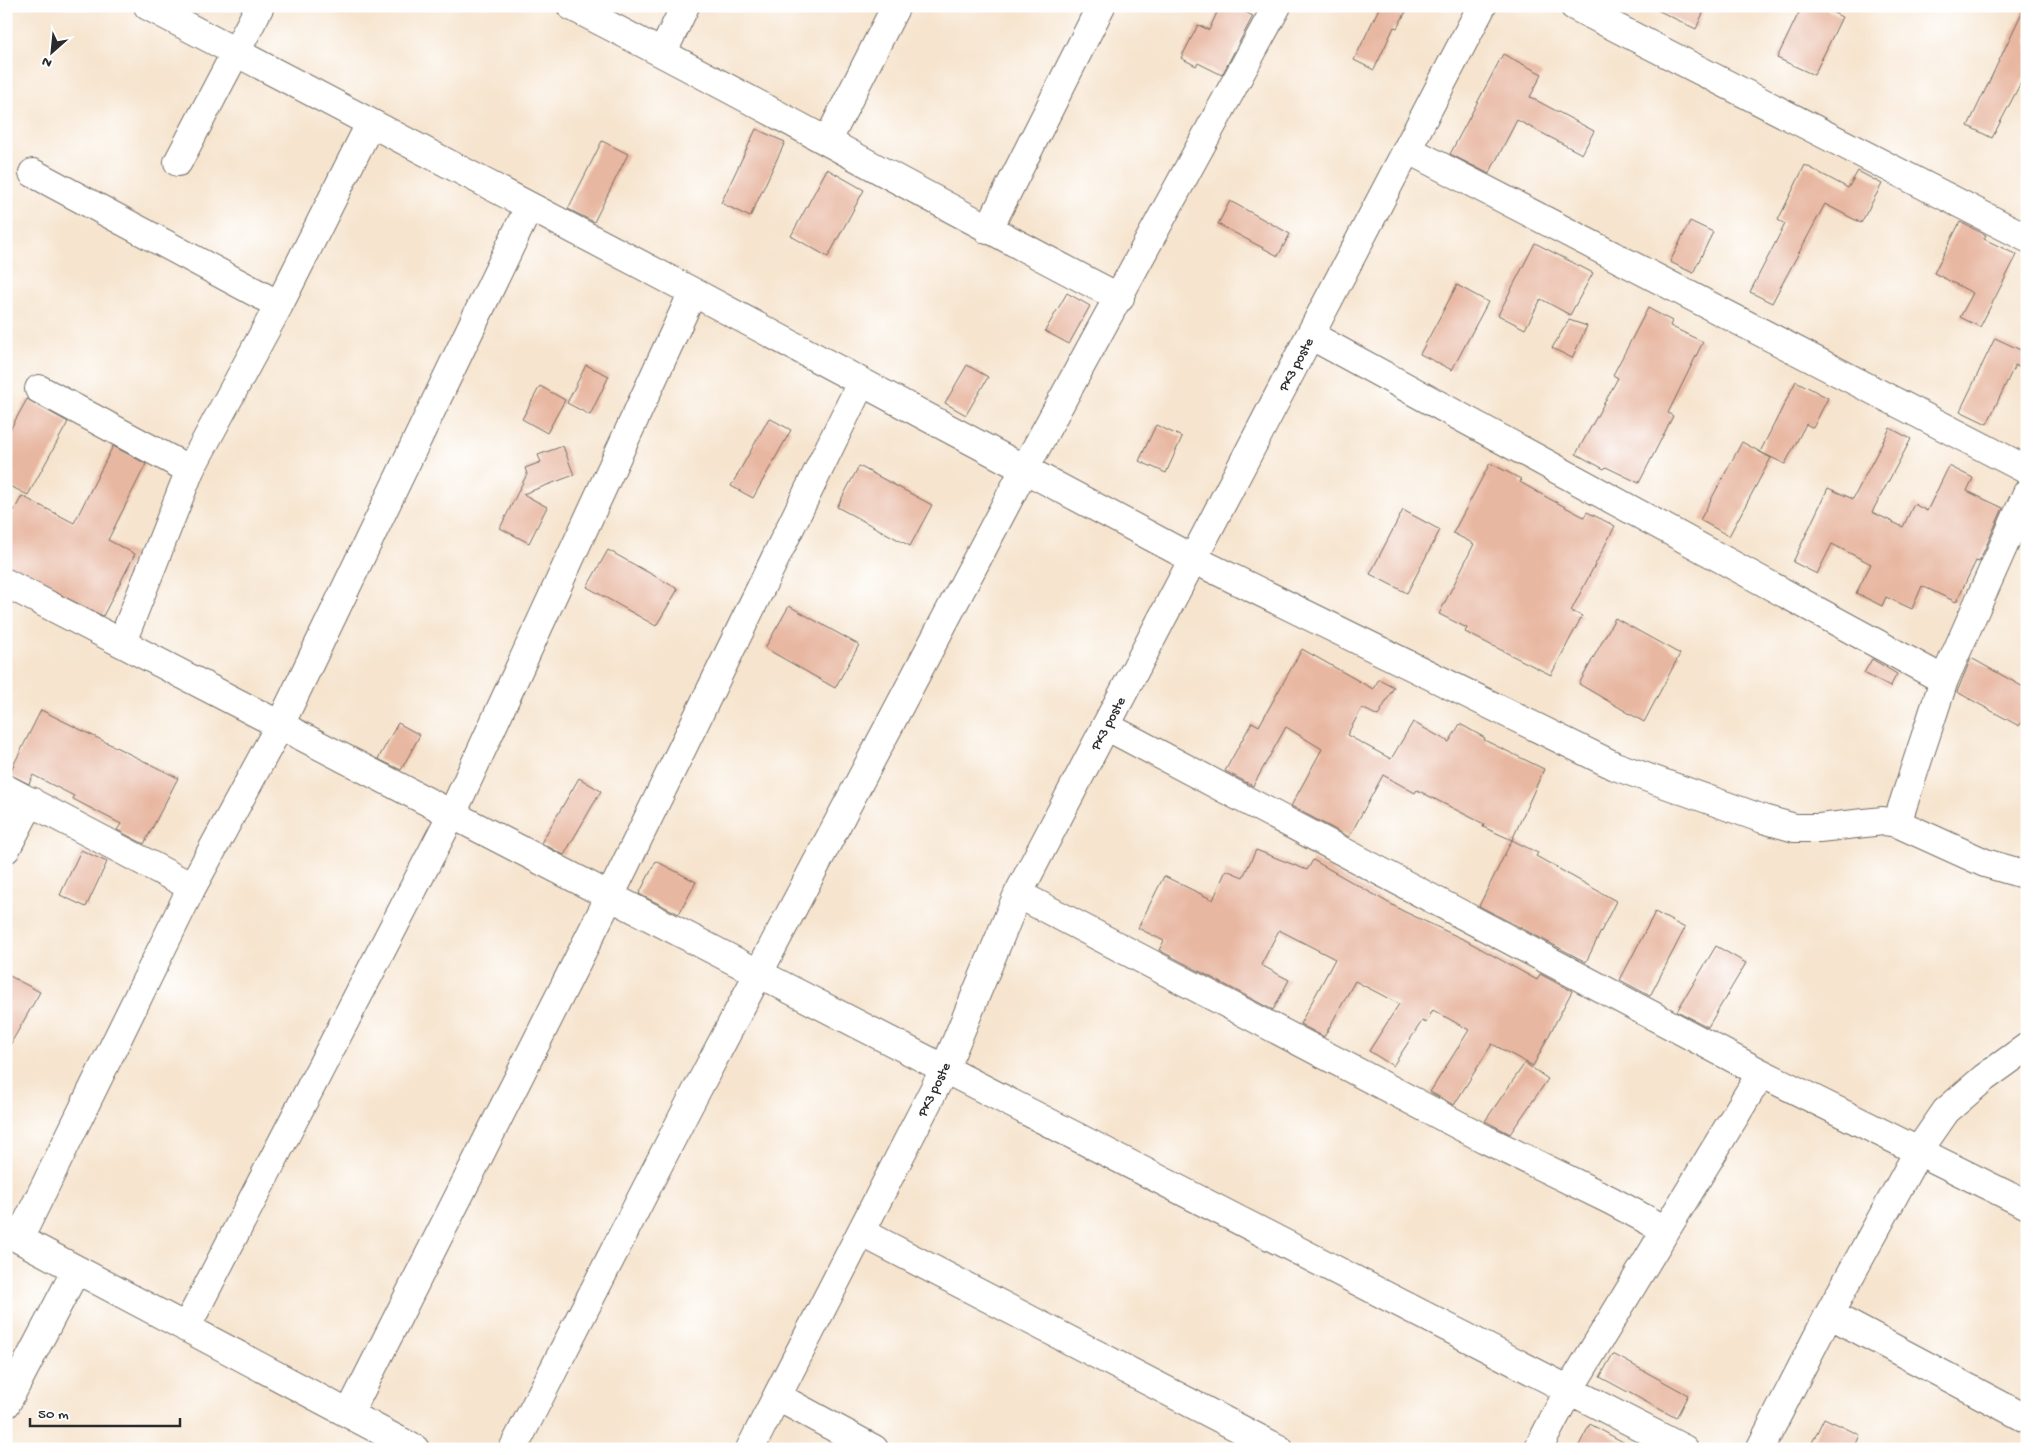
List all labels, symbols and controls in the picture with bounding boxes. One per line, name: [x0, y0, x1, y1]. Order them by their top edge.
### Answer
north arrow: [28, 28, 78, 78]
text: N: [39, 52, 55, 71]
street label: PK3 poste: [1276, 335, 1319, 396]
street label: PK3 poste: [1088, 694, 1131, 755]
street label: PK3 poste: [914, 1059, 956, 1121]
scale bar: [30, 1395, 180, 1427]
text: 50 m: [38, 1406, 69, 1424]

